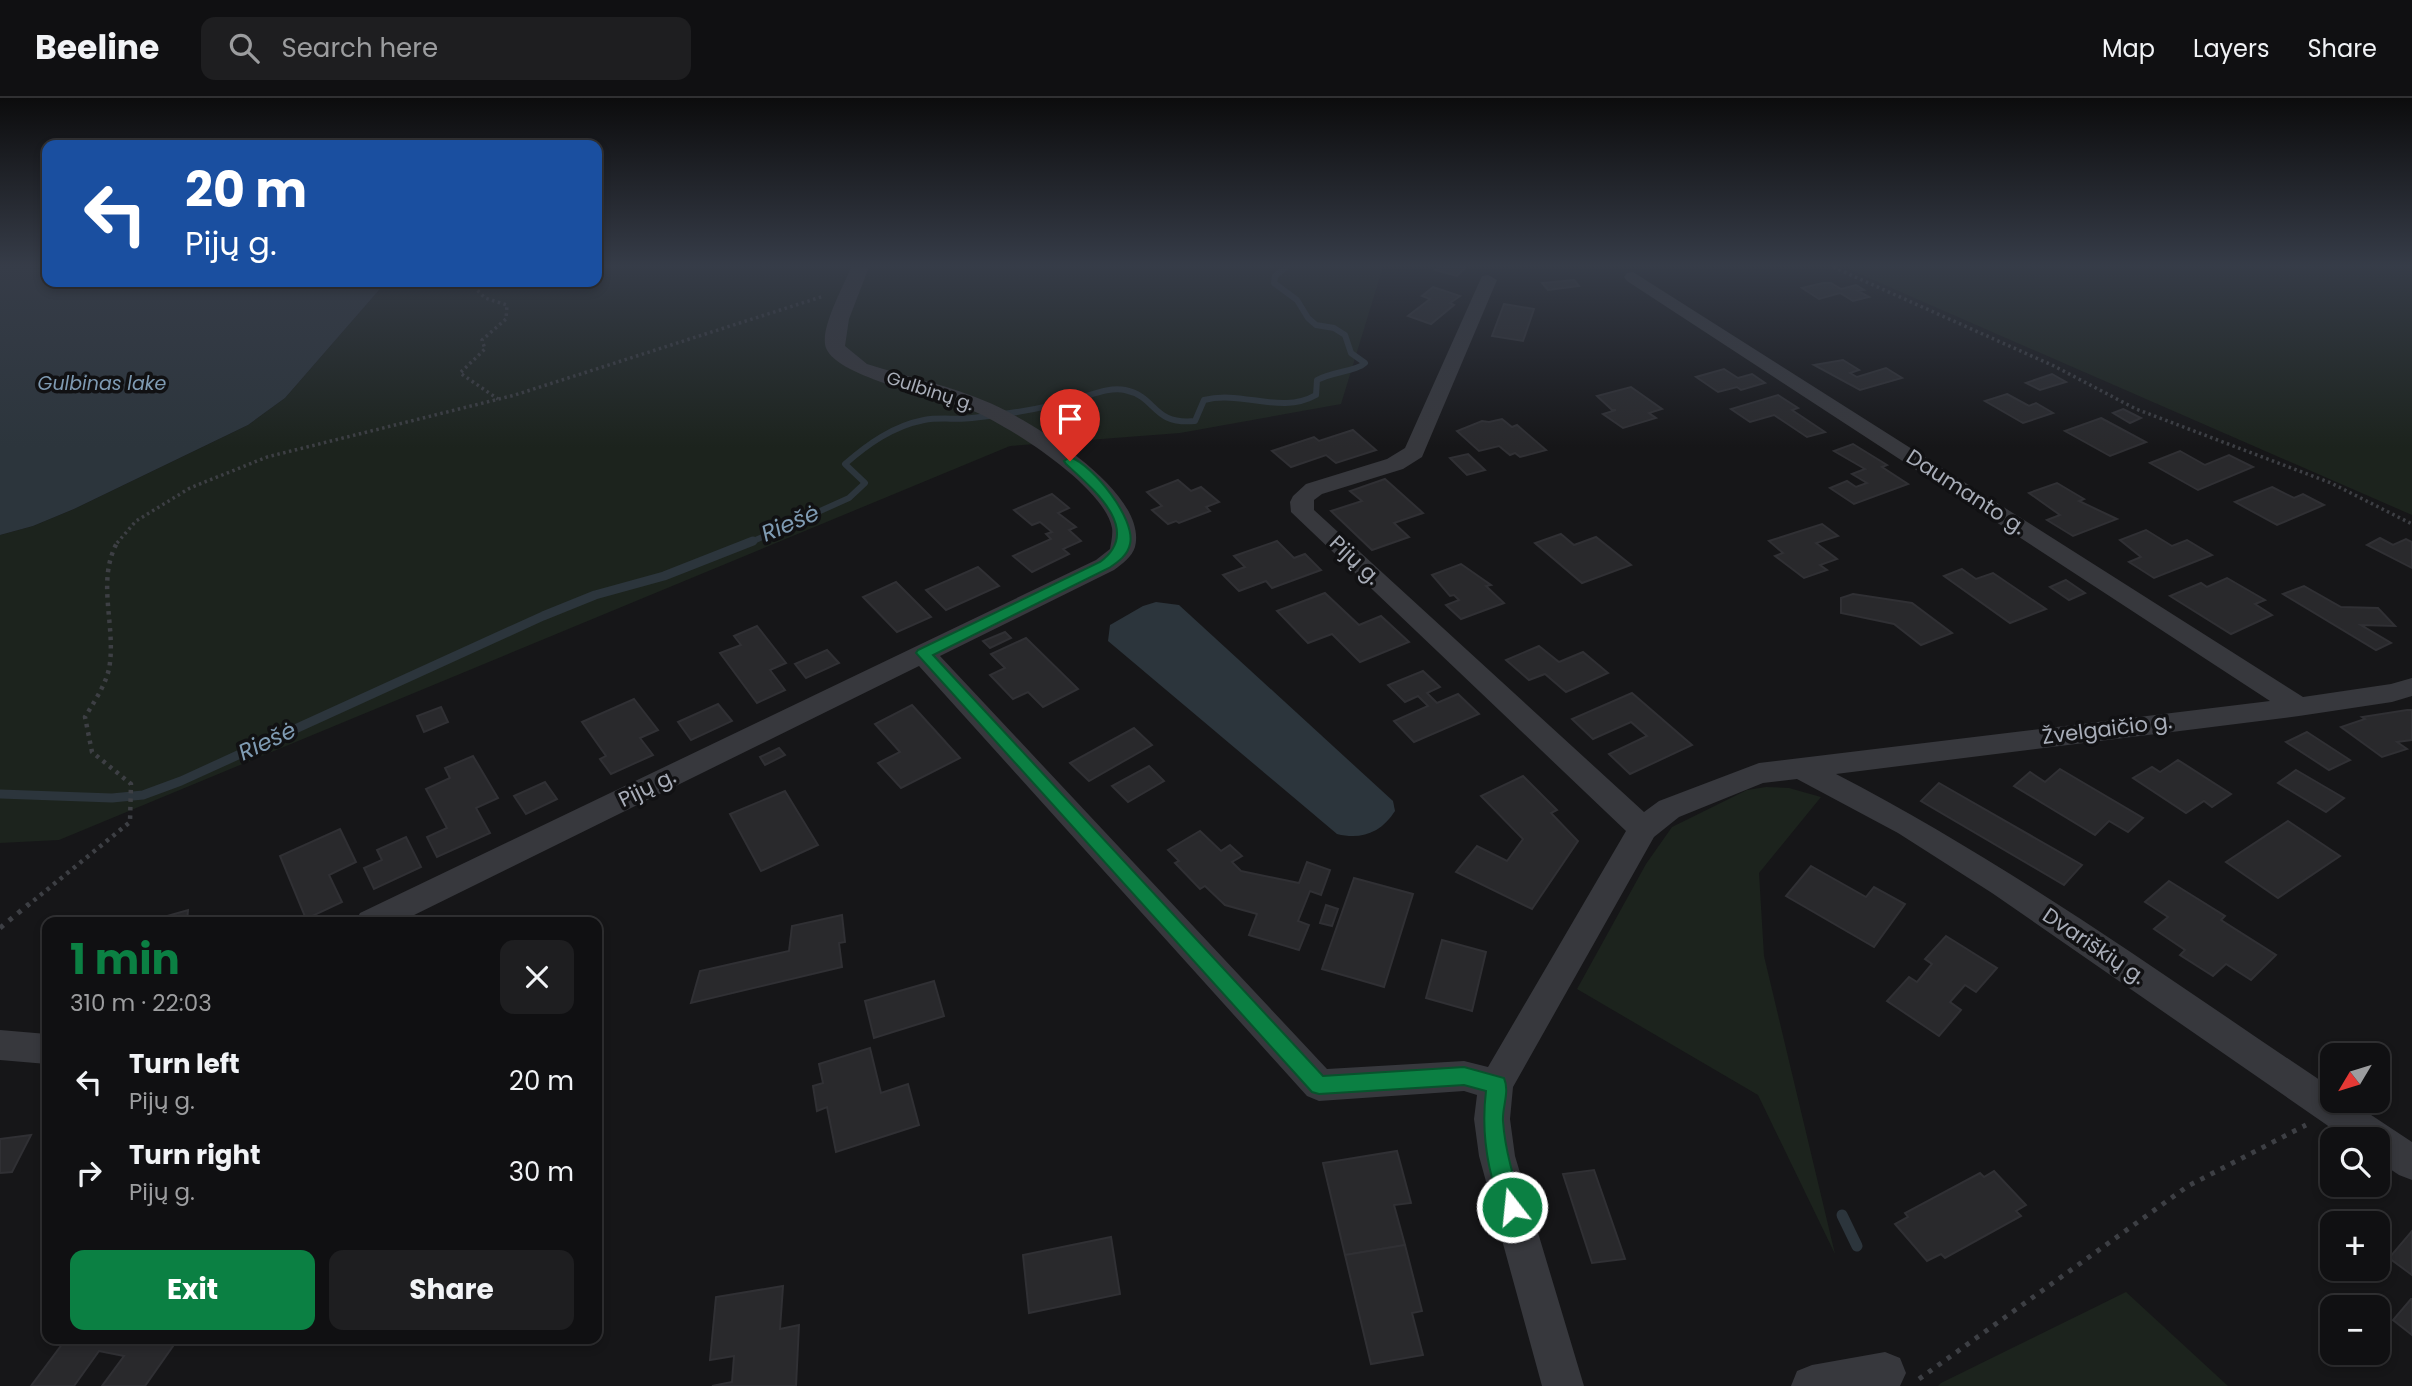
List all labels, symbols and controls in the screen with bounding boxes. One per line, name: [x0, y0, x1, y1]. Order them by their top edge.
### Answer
search box: [201, 17, 691, 80]
text: Beeline: [35, 24, 159, 71]
icon: search: [225, 29, 263, 67]
text: Search here: [281, 30, 438, 66]
text: Map: [2102, 32, 2155, 65]
text: Layers: [2193, 32, 2269, 65]
text: Share: [2307, 32, 2377, 65]
text: 20 m: [185, 156, 307, 224]
icon: left: [70, 168, 161, 259]
text: Pijų g.: [185, 221, 277, 266]
street label: Gulbinų g.: [883, 365, 977, 416]
water label: Gulbinas lake: [38, 370, 167, 397]
pin: [1040, 389, 1100, 461]
icon: arrive: [1051, 400, 1089, 438]
street label: Daumanto g.: [1901, 442, 2032, 541]
water label: Riešė: [756, 497, 824, 549]
street label: Pijų g.: [1323, 529, 1387, 591]
street label: Žvelgaičio g.: [2040, 706, 2173, 751]
water label: Riešė: [233, 714, 301, 768]
street label: Pijų g.: [613, 761, 680, 814]
street label: Dvariškių g.: [2037, 900, 2151, 991]
text: 1 min: [70, 930, 180, 989]
button: close: [500, 940, 574, 1014]
text: 310 m · 22:03: [70, 987, 212, 1019]
north arrow: [2320, 1043, 2390, 1113]
map controls: [2320, 1043, 2390, 1365]
text: Turn left: [129, 1046, 240, 1082]
icon: left: [70, 1063, 108, 1101]
text: 20 m: [509, 1063, 574, 1099]
text: Pijų g.: [129, 1085, 195, 1117]
button: search: [2320, 1127, 2390, 1197]
text: Turn right: [129, 1137, 261, 1173]
icon: right: [70, 1154, 108, 1192]
text: 30 m: [509, 1154, 574, 1190]
position arrow: [1475, 1170, 1549, 1244]
text: Pijų g.: [129, 1176, 195, 1208]
button: +: [2320, 1211, 2390, 1281]
button: Exit: [70, 1250, 315, 1330]
button: Share: [329, 1250, 574, 1330]
button: −: [2320, 1295, 2390, 1365]

